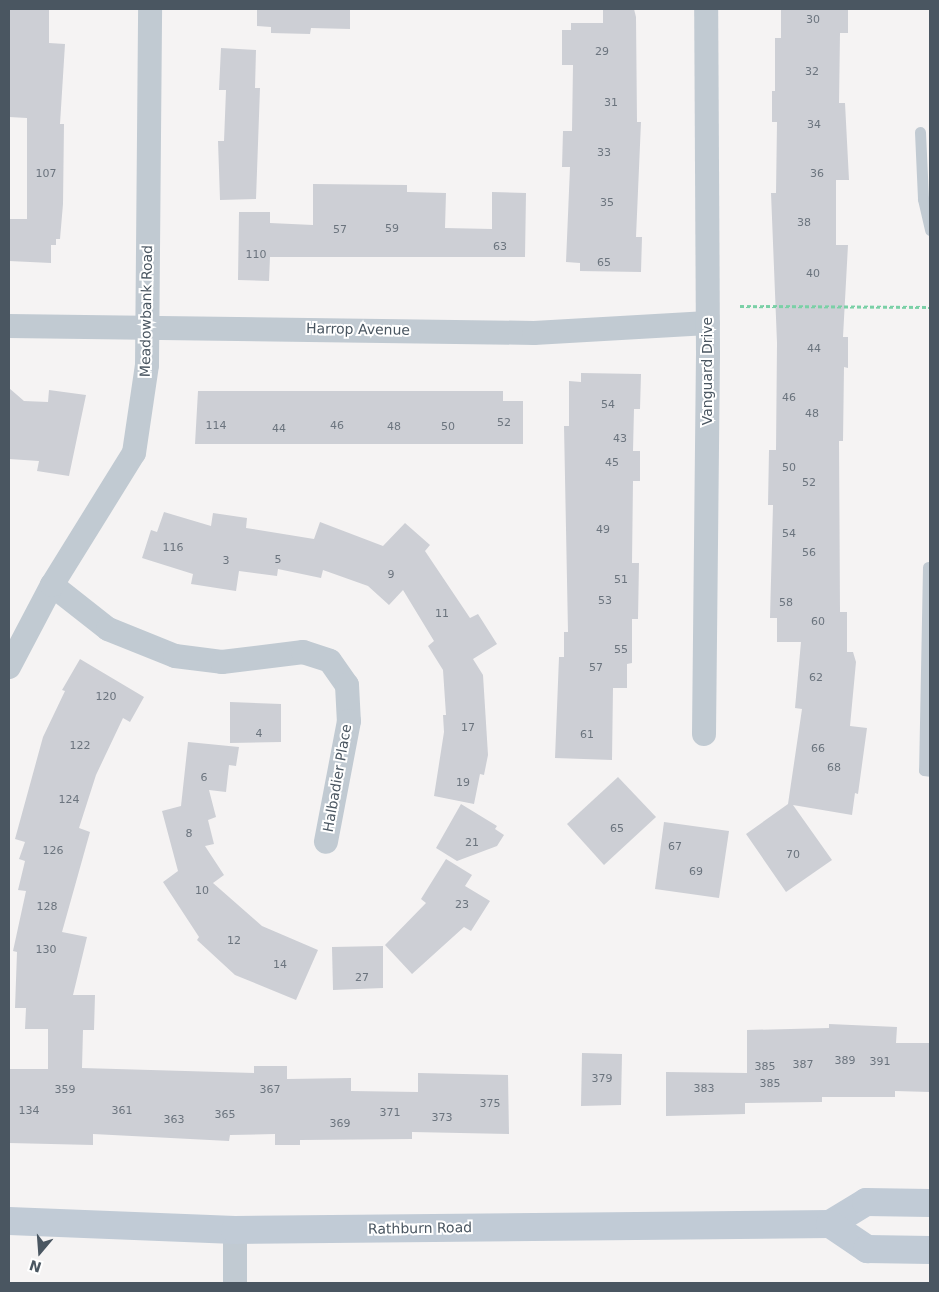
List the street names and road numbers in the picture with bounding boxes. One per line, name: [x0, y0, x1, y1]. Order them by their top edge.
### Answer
street label: Meadowbank Road: [136, 245, 156, 377]
street label: Vanguard Drive: [699, 317, 715, 425]
street label: Harrop Avenue: [306, 320, 410, 338]
street label: Halbadier Place: [319, 723, 355, 833]
street label: Rathburn Road: [368, 1219, 472, 1237]

